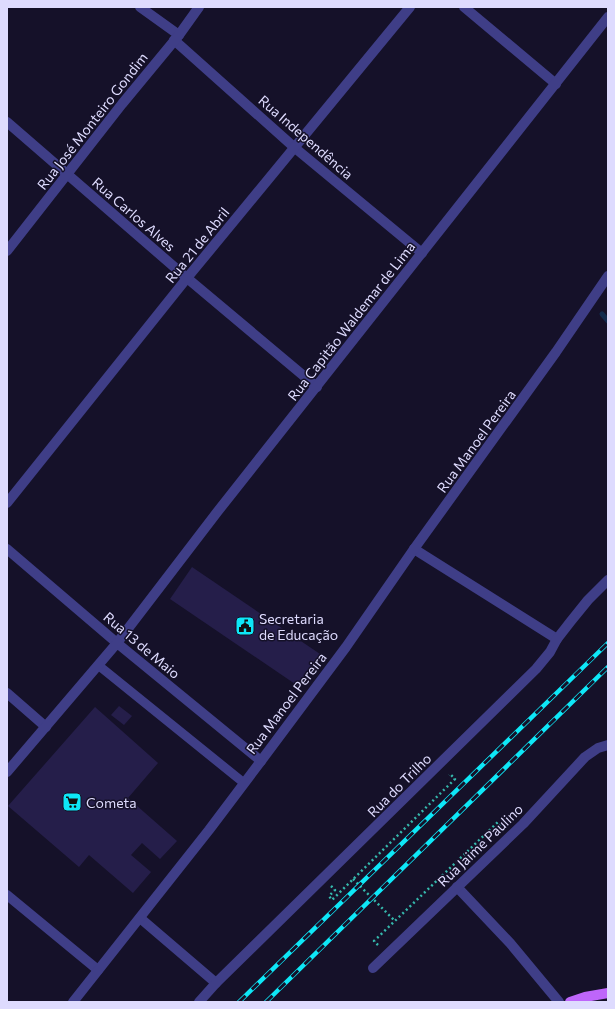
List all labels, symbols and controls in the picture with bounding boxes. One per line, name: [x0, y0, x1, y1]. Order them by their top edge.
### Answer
street label: Rua José Monteiro Gondim: [33, 49, 151, 193]
street label: Rua Independência: [255, 91, 357, 183]
street label: Rua Carlos Alves: [89, 173, 179, 255]
street label: Rua 21 de Abril: [161, 204, 233, 286]
street label: Rua Capitão Waldemar de Lima: [284, 238, 418, 404]
street label: Rua Manoel Pereira: [433, 386, 519, 496]
street label: Rua 13 de Maio: [100, 608, 184, 682]
place label: Secretaria de Educação: [259, 610, 338, 643]
public building icon: Secretaria de Educação: [234, 615, 256, 637]
street label: Rua Manoel Pereira: [242, 649, 330, 757]
street label: Rua do Trilho: [364, 750, 434, 820]
supermarket icon: Cometa: [61, 791, 83, 813]
place label: Cometa: [86, 794, 137, 811]
street label: Rua Jaime Paulino: [434, 800, 526, 890]

